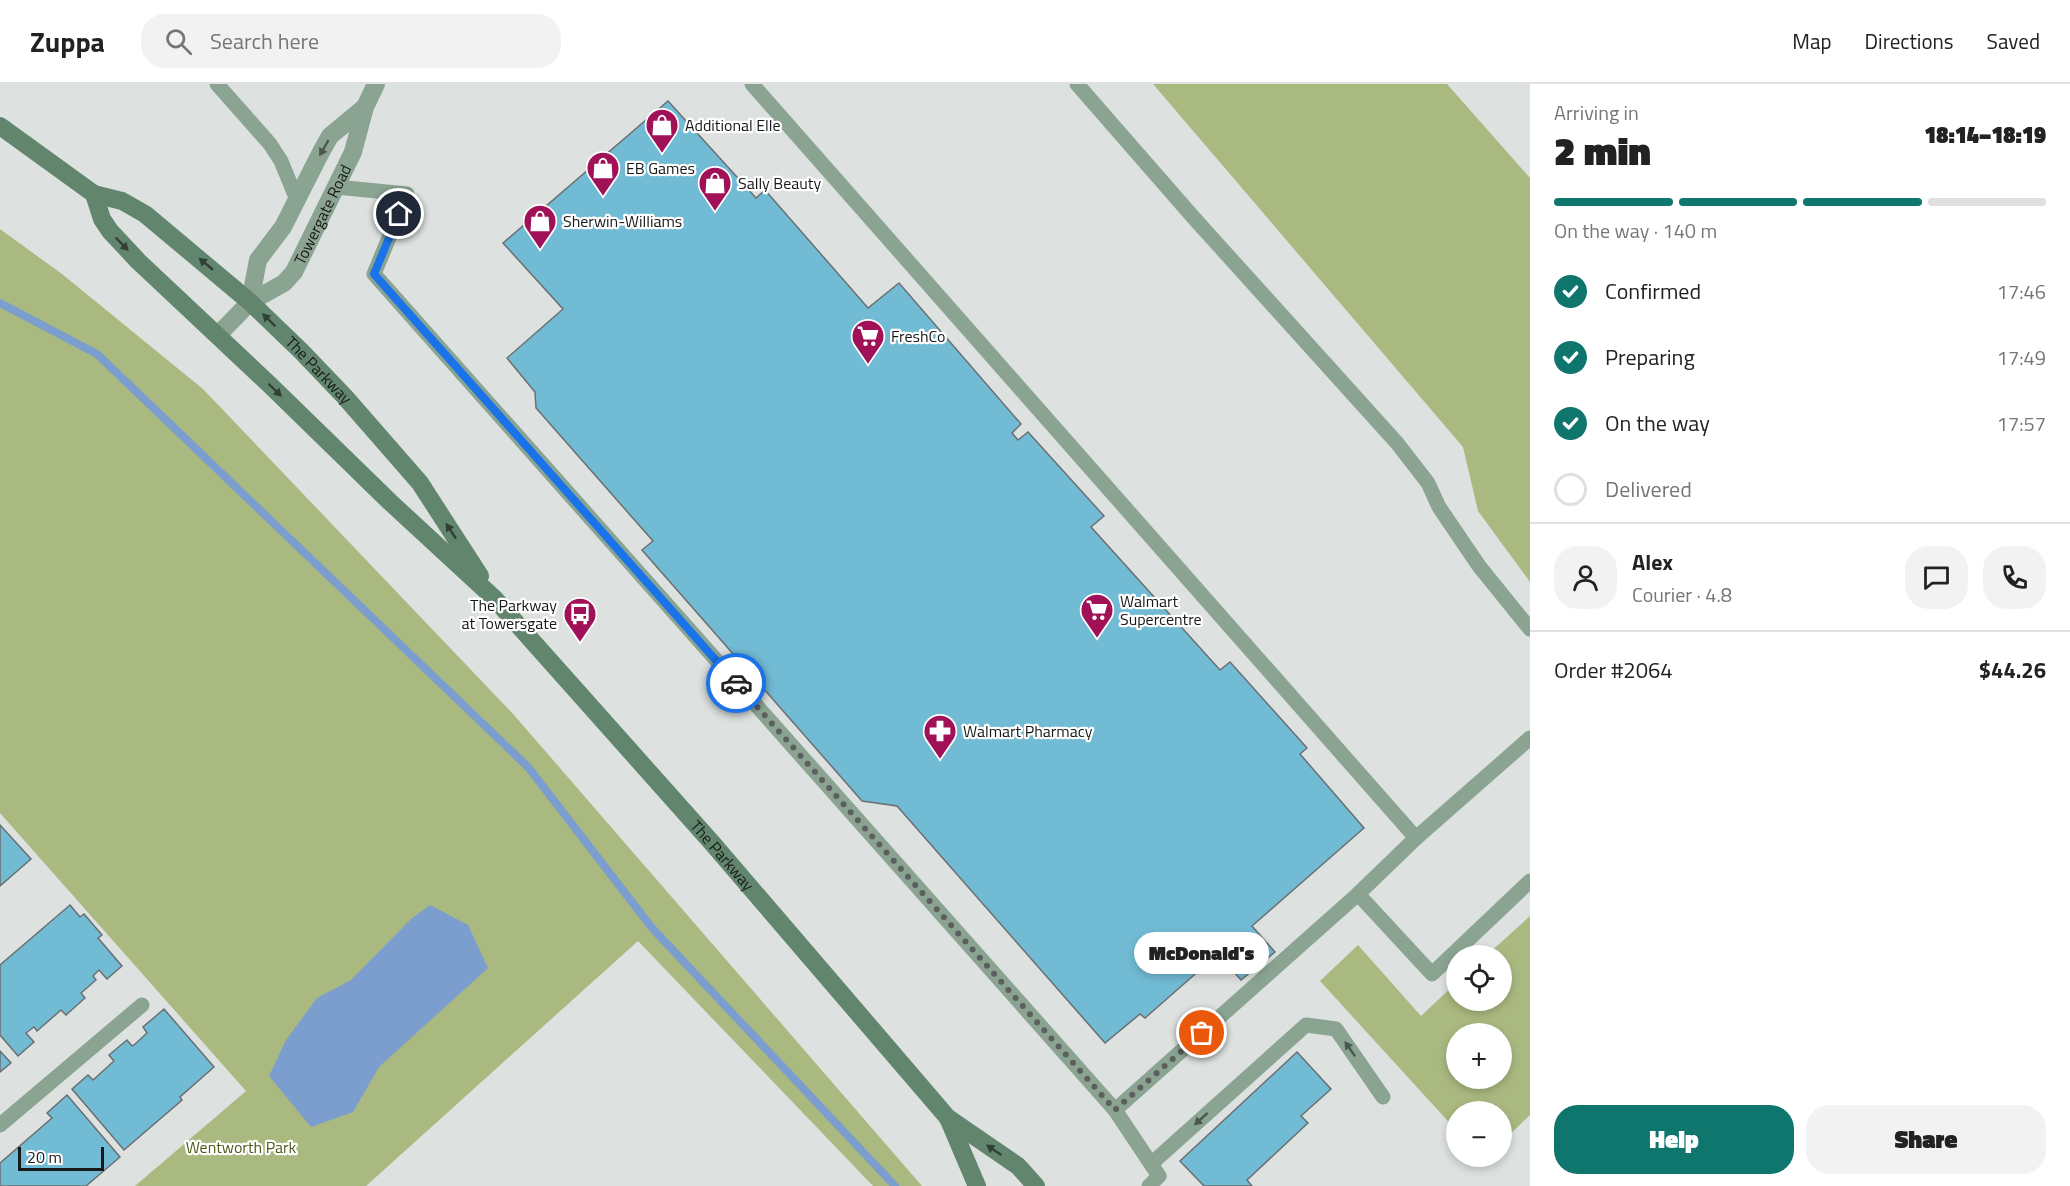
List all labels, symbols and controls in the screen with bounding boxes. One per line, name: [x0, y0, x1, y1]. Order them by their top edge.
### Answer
search box: [141, 14, 561, 68]
text: Zuppa: [30, 20, 105, 63]
text: Search here: [210, 24, 319, 58]
icon: search: [162, 25, 195, 58]
text: Map: [1792, 25, 1832, 57]
text: Directions: [1865, 25, 1954, 57]
text: Saved: [1987, 25, 2040, 57]
text: Arriving in: [1554, 97, 1639, 128]
shop icon: Additional Elle: [644, 107, 680, 154]
place label: Additional Elle: [685, 113, 781, 137]
text: 18:14–18:19: [1924, 118, 2046, 152]
text: 2 min: [1554, 121, 1651, 180]
one-way arrow: [318, 140, 329, 156]
shop icon: EB Games: [585, 150, 621, 197]
place label: EB Games: [626, 156, 695, 180]
street label: Towergate Road: [287, 160, 357, 269]
shop icon: Sally Beauty: [697, 165, 733, 212]
place label: Sally Beauty: [738, 171, 821, 195]
pin: [373, 188, 424, 239]
icon: home: [382, 197, 415, 230]
shop icon: Sherwin-Williams: [522, 203, 558, 250]
place label: Sherwin-Williams: [563, 209, 682, 233]
text: On the way · 140 m: [1554, 215, 1717, 246]
one-way arrow: [115, 237, 129, 252]
one-way arrow: [198, 257, 214, 270]
text: Confirmed: [1605, 274, 1701, 308]
icon: check: [1554, 275, 1587, 308]
text: 17:46: [1997, 276, 2046, 307]
one-way arrow: [262, 314, 276, 328]
supermarket icon: FreshCo: [850, 318, 886, 365]
place label: FreshCo: [891, 324, 946, 348]
street label: The Parkway: [280, 330, 358, 410]
text: Preparing: [1605, 340, 1695, 374]
icon: check: [1554, 341, 1587, 374]
text: 17:49: [1997, 342, 2046, 373]
one-way arrow: [268, 383, 282, 397]
text: On the way: [1605, 406, 1710, 440]
icon: check: [1554, 407, 1587, 440]
text: 17:57: [1997, 408, 2046, 439]
text: Delivered: [1605, 472, 1692, 506]
one-way arrow: [445, 523, 456, 539]
text: Alex: [1632, 545, 1673, 579]
button: person: [1554, 546, 1617, 609]
button: chat: [1905, 546, 1968, 609]
button: phone: [1983, 546, 2046, 609]
text: Courier · 4.8: [1632, 579, 1732, 610]
place label: Walmart Supercentre: [1120, 589, 1202, 631]
supermarket icon: Walmart Supercentre: [1079, 592, 1115, 639]
place label: The Parkway at Towersgate: [461, 593, 557, 635]
bus stop icon: The Parkway at Towersgate: [562, 596, 598, 643]
courier: [706, 653, 766, 713]
text: Order #2064: [1554, 653, 1673, 687]
text: $44.26: [1979, 653, 2046, 687]
icon: car: [720, 667, 753, 700]
pharmacy icon: Walmart Pharmacy: [922, 713, 958, 760]
place label: Walmart Pharmacy: [963, 719, 1093, 743]
street label: The Parkway: [685, 814, 760, 896]
callout: McDonald's: [1134, 931, 1270, 973]
text: McDonald's: [1149, 937, 1254, 968]
map controls: [1446, 945, 1512, 1167]
button: locate: [1446, 945, 1512, 1011]
pin: [1176, 1007, 1227, 1058]
icon: bag: [1185, 1016, 1218, 1049]
button: +: [1446, 1023, 1512, 1089]
one-way arrow: [1344, 1041, 1356, 1057]
button: −: [1446, 1101, 1512, 1167]
button: Help: [1554, 1105, 1794, 1174]
button: Share: [1806, 1105, 2046, 1174]
one-way arrow: [1194, 1112, 1208, 1126]
park label: Wentworth Park: [186, 1135, 297, 1159]
scale bar: [18, 1144, 104, 1172]
text: 20 m: [27, 1145, 62, 1169]
one-way arrow: [986, 1145, 1002, 1156]

